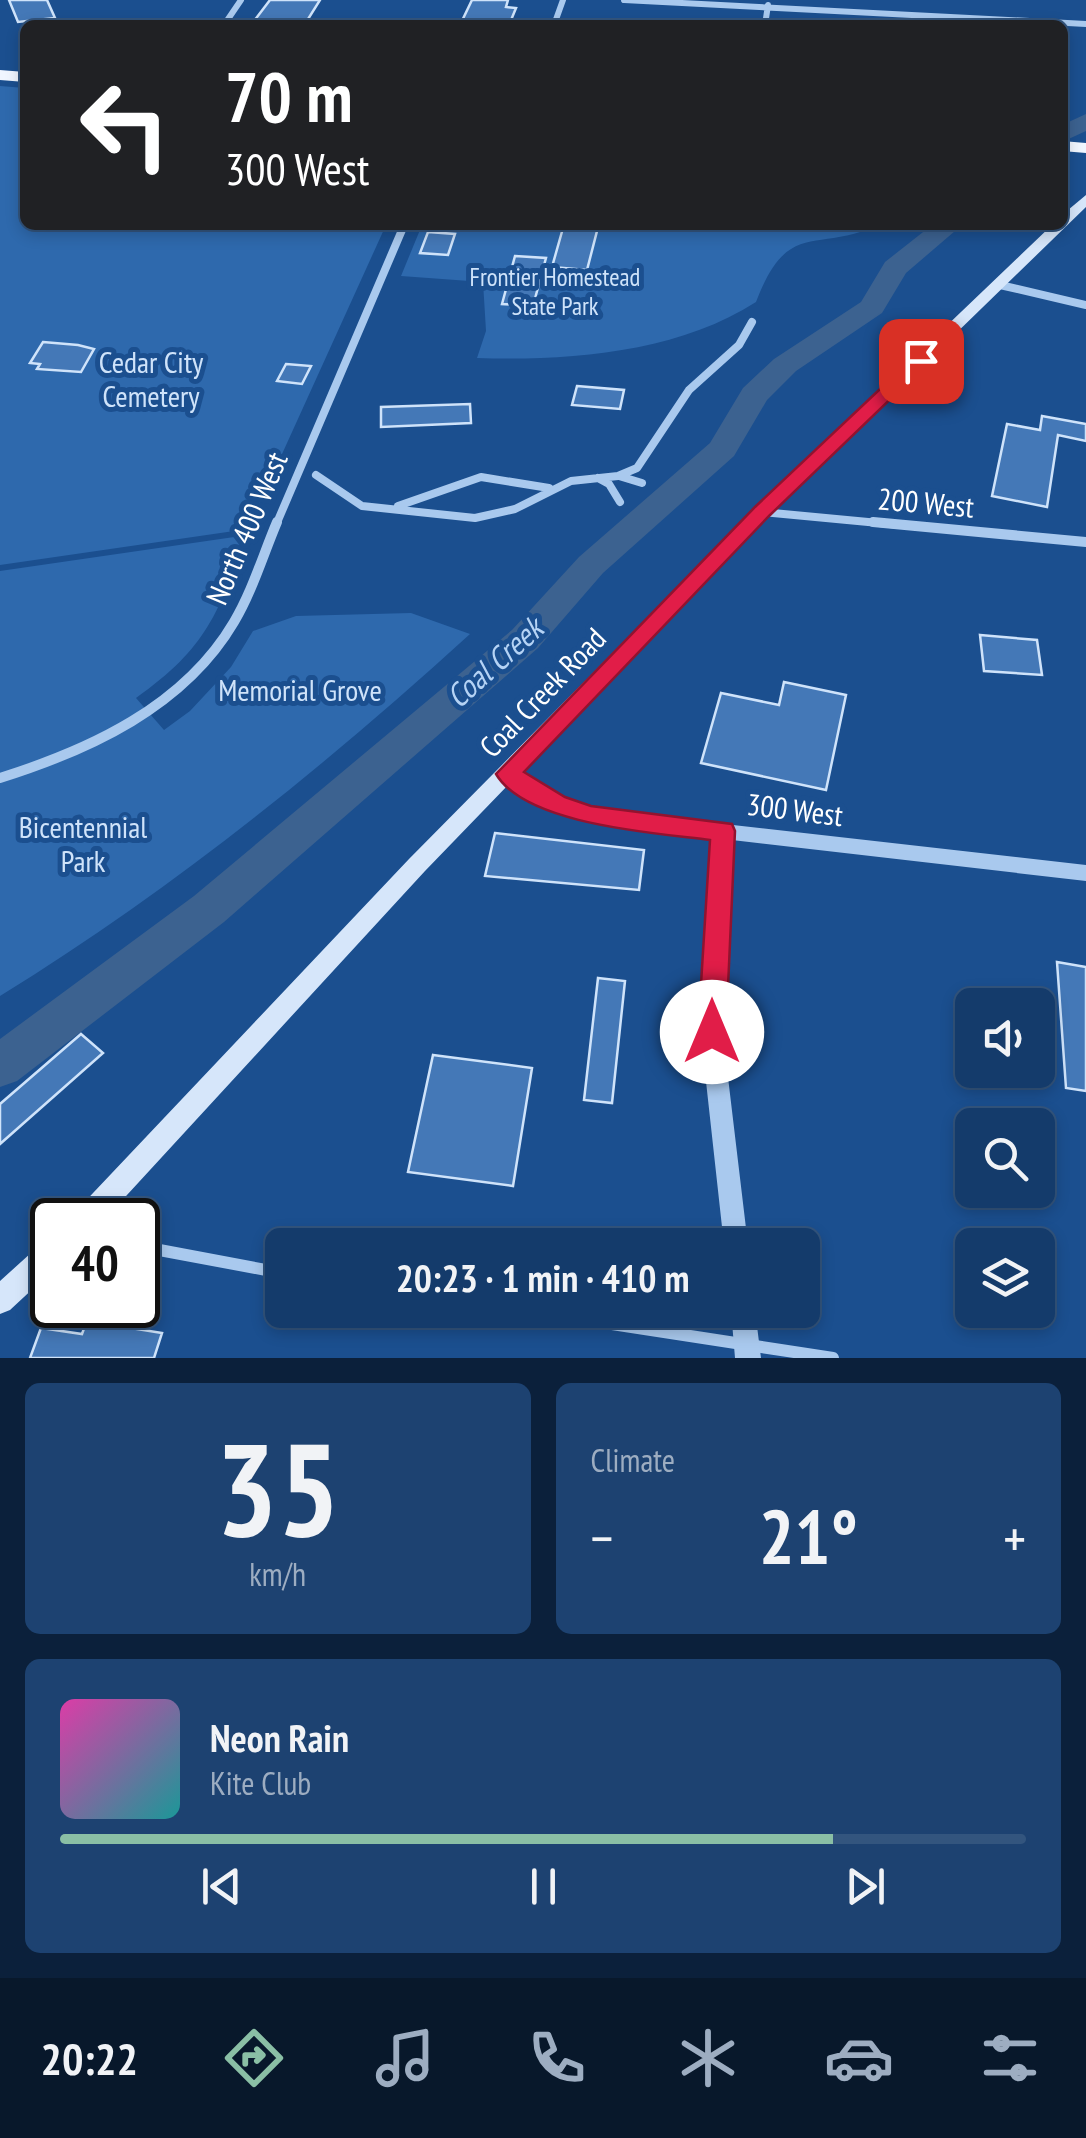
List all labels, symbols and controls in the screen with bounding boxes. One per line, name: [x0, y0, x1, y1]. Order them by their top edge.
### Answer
text: 70 m: [225, 51, 353, 141]
icon: left: [60, 60, 190, 190]
text: 300 West: [225, 139, 369, 197]
park label: Frontier Homestead State Park: [470, 261, 640, 322]
pin: [879, 319, 964, 404]
icon: arrive: [894, 334, 949, 389]
park label: Cedar City Cemetery: [99, 342, 204, 415]
street label: North 400 West: [196, 445, 296, 610]
street label: 200 West: [876, 478, 976, 526]
water label: Coal Creek: [437, 605, 554, 716]
street label: Coal Creek Road: [470, 619, 614, 765]
park label: Memorial Grove: [218, 670, 382, 709]
street label: 300 West: [745, 784, 846, 834]
park label: Bicentennial Park: [19, 807, 147, 880]
position arrow: [660, 980, 764, 1084]
map controls: [955, 988, 1055, 1328]
button: sound: [955, 988, 1055, 1088]
button: search: [955, 1108, 1055, 1208]
speed limit sign: 40: [30, 1198, 160, 1328]
button: layers: [955, 1228, 1055, 1328]
text: 20:23 · 1 min · 410 m: [396, 1253, 689, 1302]
text: 35: [216, 1404, 340, 1572]
text: Climate: [591, 1439, 675, 1481]
text: 21°: [759, 1488, 858, 1585]
text: −: [591, 1502, 613, 1573]
text: +: [1003, 1502, 1026, 1573]
text: km/h: [249, 1553, 306, 1595]
text: Neon Rain: [210, 1713, 349, 1762]
text: Kite Club: [210, 1762, 311, 1804]
icon: previous: [194, 1859, 249, 1914]
icon: pause: [516, 1859, 571, 1914]
icon: next: [838, 1859, 893, 1914]
icon: directions: [219, 2023, 289, 2093]
icon: music: [370, 2023, 440, 2093]
icon: phone: [522, 2023, 592, 2093]
icon: climate: [673, 2023, 743, 2093]
icon: car: [824, 2023, 894, 2093]
icon: filters: [975, 2023, 1045, 2093]
text: 20:22: [41, 2029, 138, 2087]

